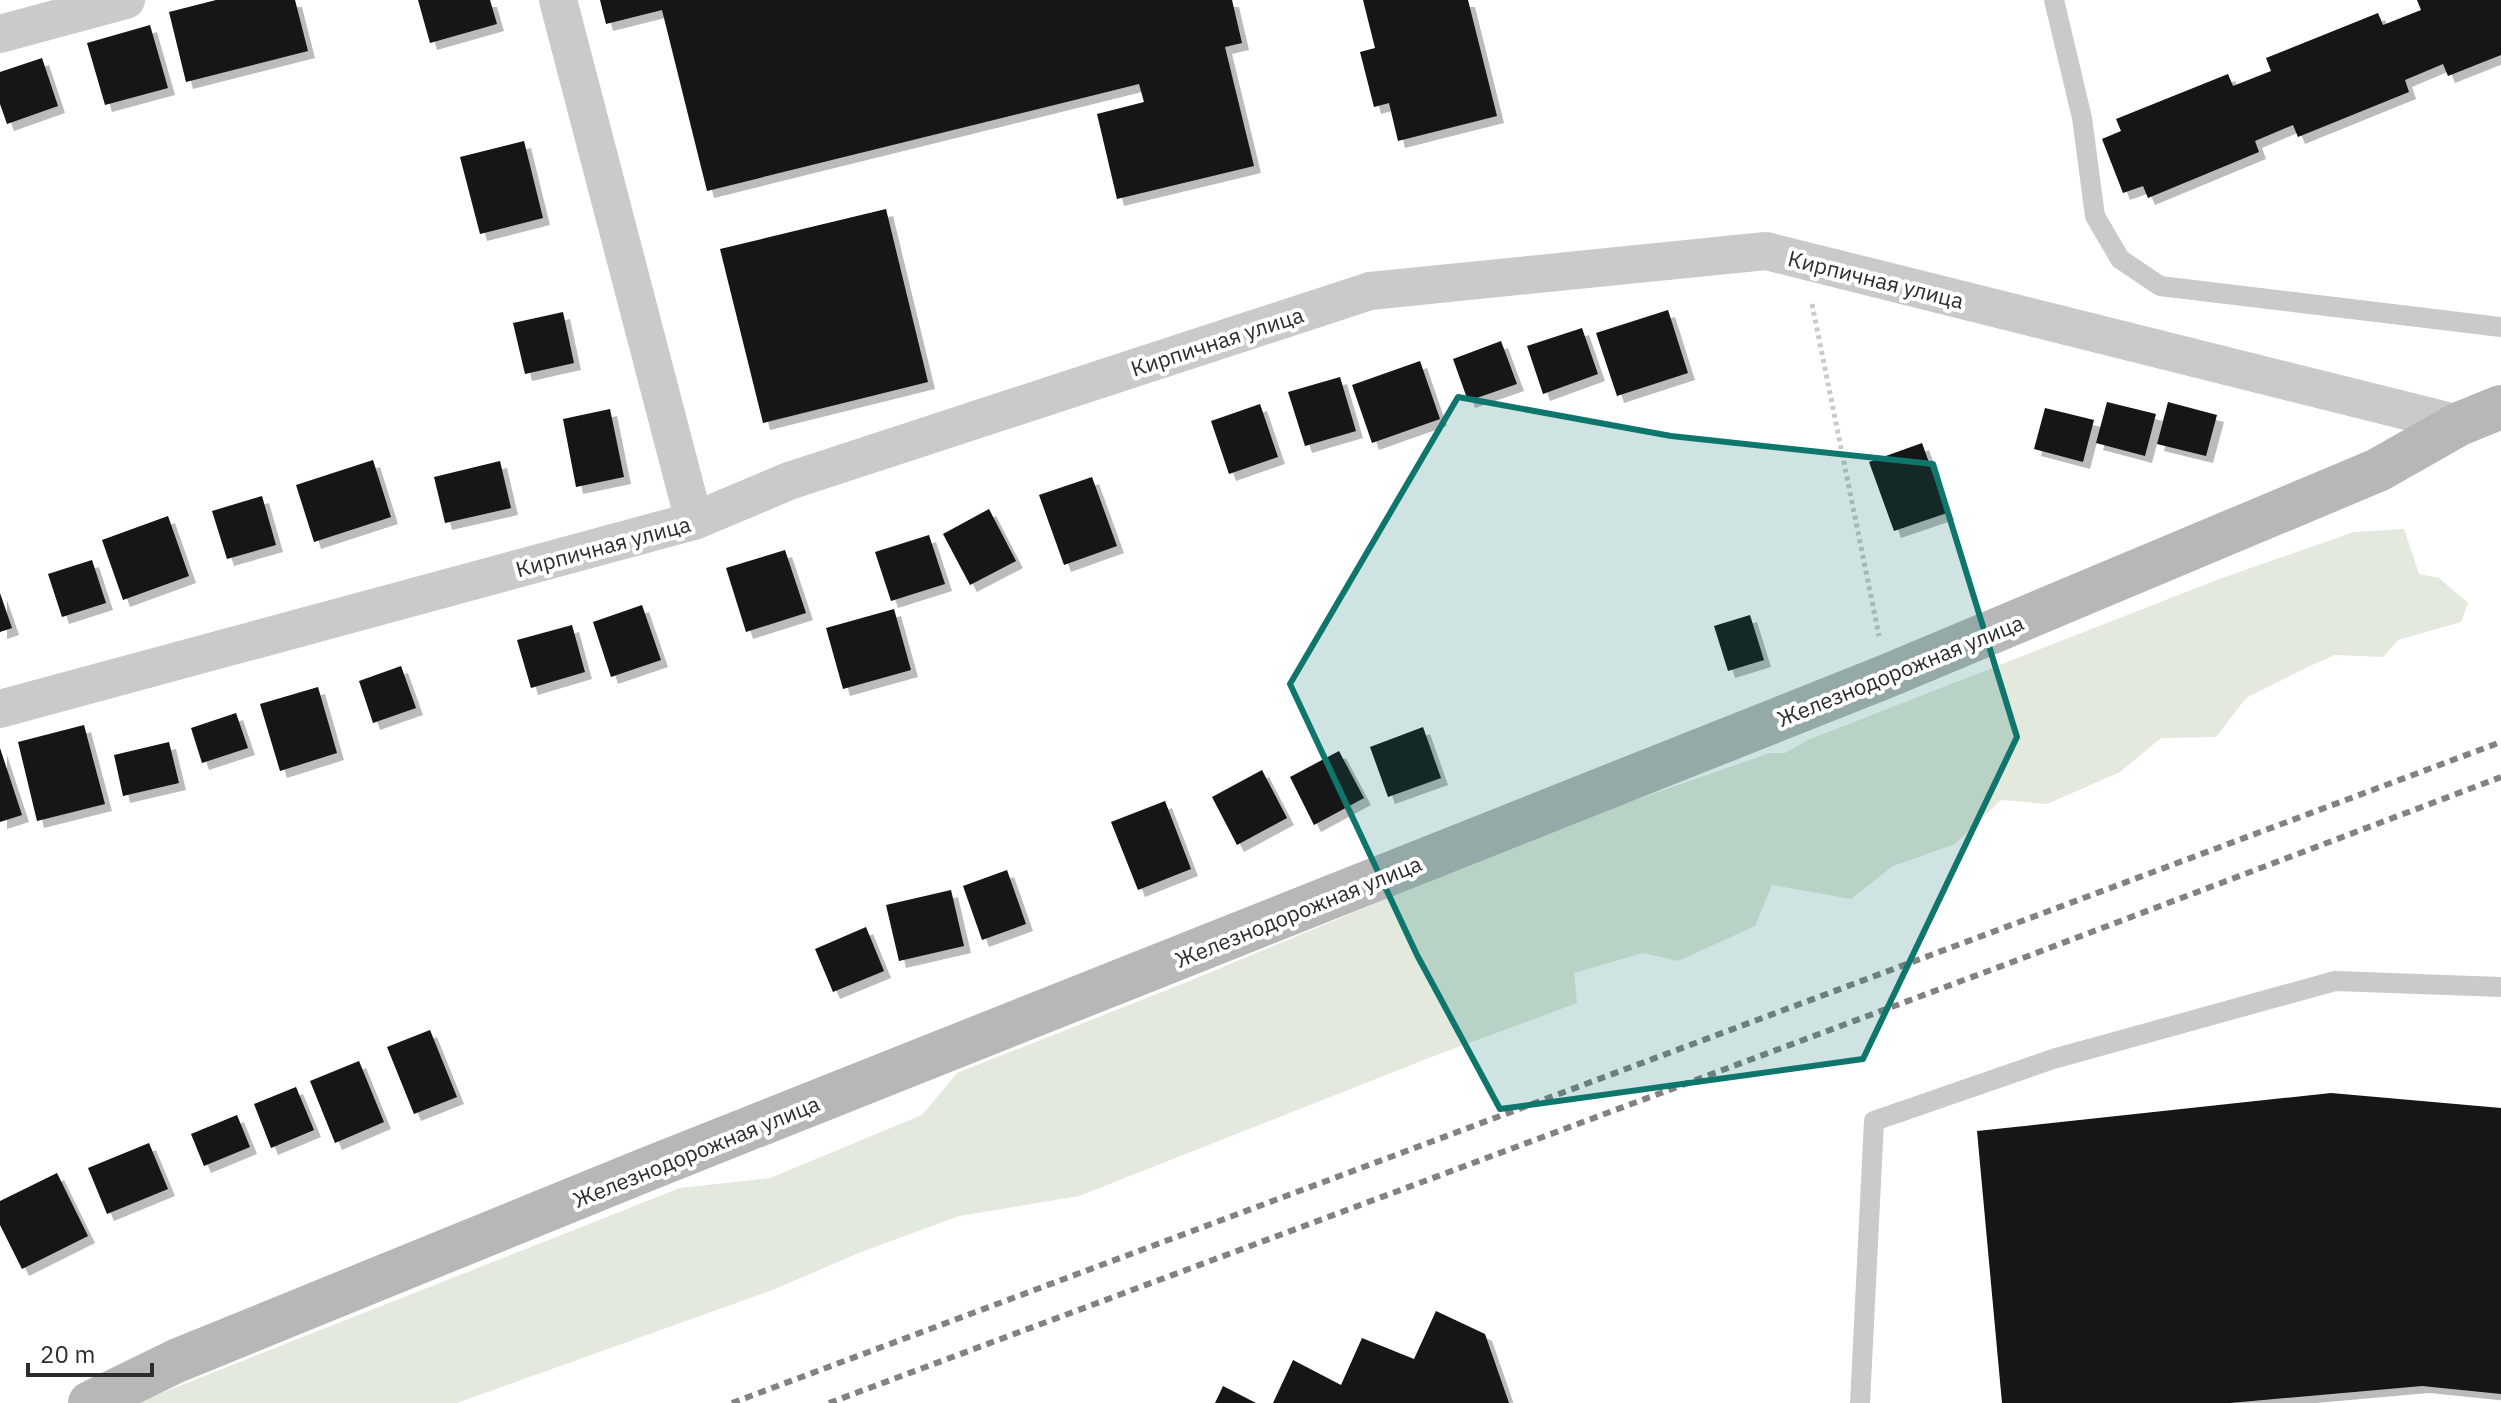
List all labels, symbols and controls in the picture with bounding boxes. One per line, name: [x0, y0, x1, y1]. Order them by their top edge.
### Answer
street label: Кирпичная улица: [1785, 243, 1967, 315]
street label: Кирпичная улица: [1127, 299, 1307, 383]
street label: Кирпичная улица: [512, 509, 694, 583]
street label: Железнодорожная улица: [1772, 607, 2028, 733]
street label: Железнодорожная улица: [1170, 848, 1426, 974]
street label: Железнодорожная улица: [568, 1088, 824, 1214]
scale bar: [28, 1327, 152, 1377]
text: 20 m: [40, 1338, 95, 1370]

